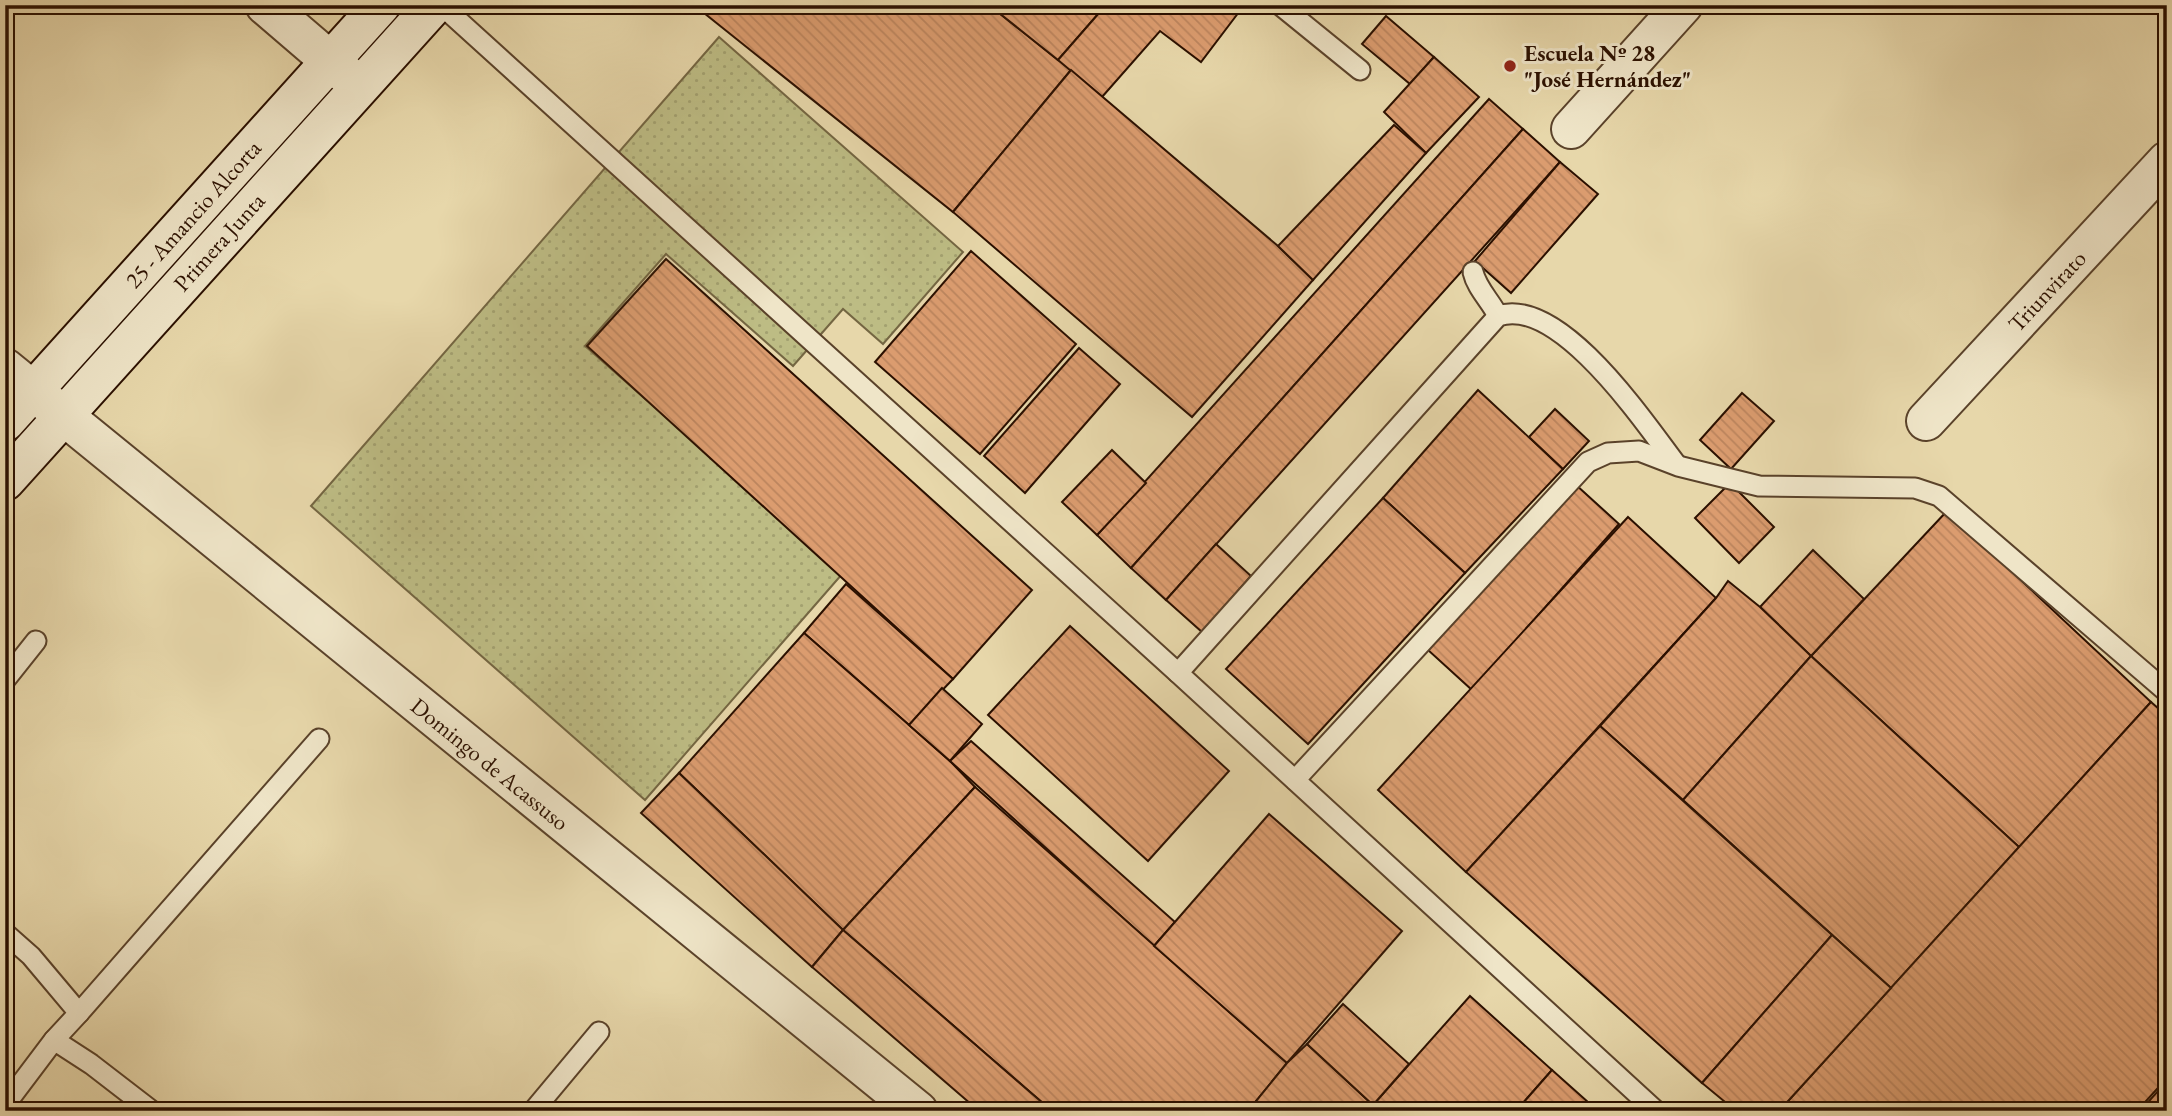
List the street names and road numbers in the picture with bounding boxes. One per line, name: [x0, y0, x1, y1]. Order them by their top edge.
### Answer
street label: 25 - Amancio Alcorta: [118, 133, 268, 294]
street label: Primera Junta: [167, 186, 272, 298]
street label: Triunvirato: [2001, 244, 2093, 338]
street label: Domingo de Acassuso: [405, 691, 575, 837]

